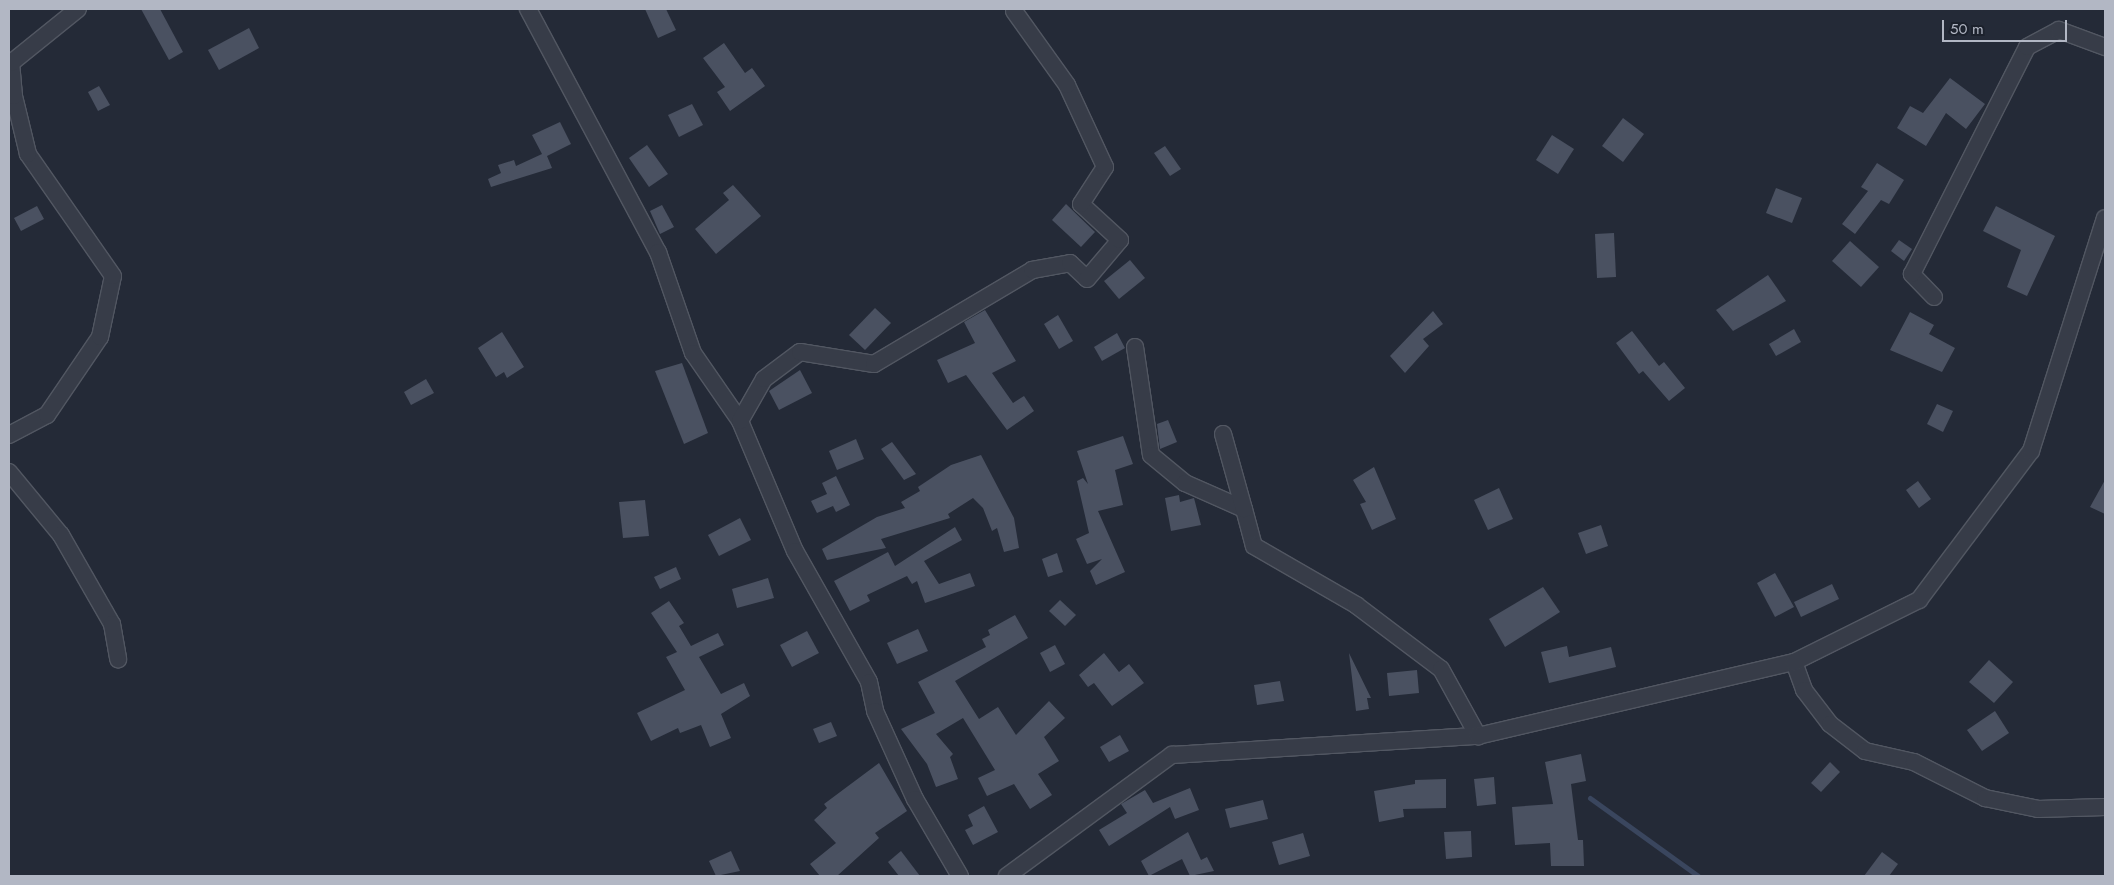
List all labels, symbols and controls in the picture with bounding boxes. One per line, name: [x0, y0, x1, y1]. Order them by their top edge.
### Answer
scale bar: [1944, 10, 2069, 42]
text: 50 m: [1950, 18, 1984, 40]

